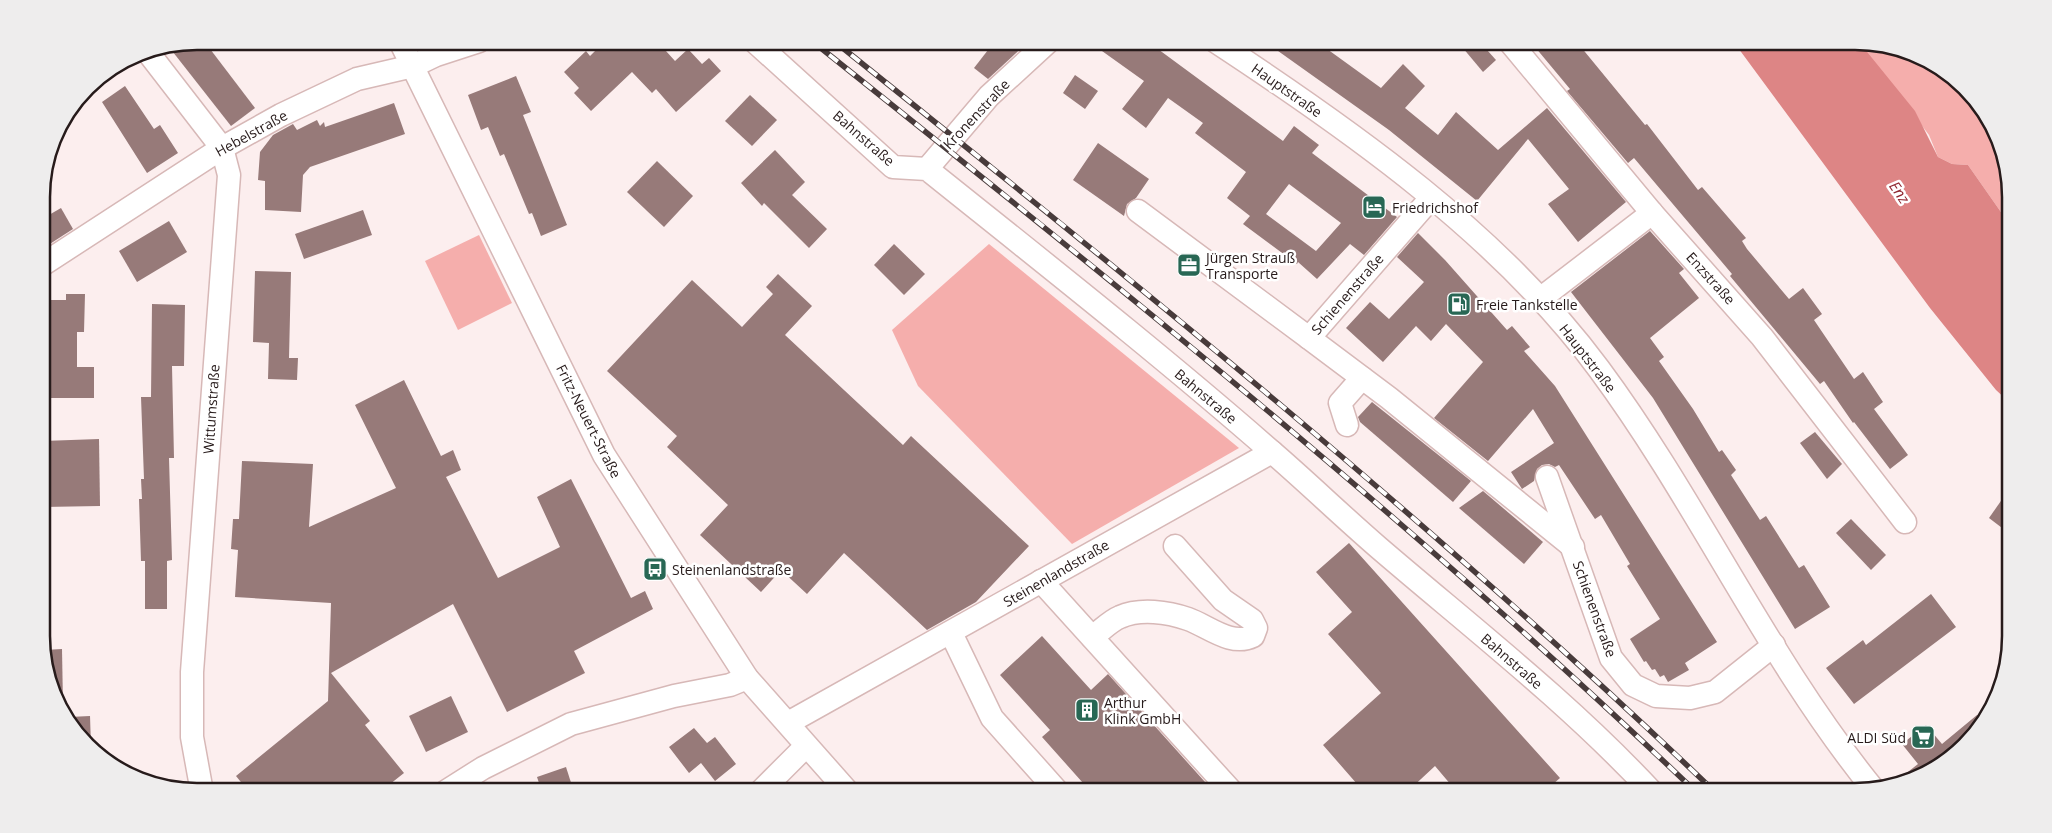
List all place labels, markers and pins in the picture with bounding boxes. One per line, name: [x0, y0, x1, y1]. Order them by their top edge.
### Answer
hotel icon: Friedrichshof: [1361, 194, 1387, 220]
place label: Friedrichshof: [1392, 198, 1479, 217]
place label: Jürgen Strauß Transporte: [1204, 248, 1296, 283]
office icon: Jürgen Strauß Transporte: [1176, 252, 1202, 278]
fuel station icon: Freie Tankstelle: [1446, 291, 1472, 317]
place label: Freie Tankstelle: [1476, 295, 1578, 314]
bus stop icon: Steinenlandstraße: [642, 556, 668, 582]
place label: Steinenlandstraße: [672, 560, 791, 579]
place label: Arthur Klink GmbH: [1104, 693, 1181, 728]
building icon: Arthur Klink GmbH: [1074, 697, 1100, 723]
supermarket icon: ALDI Süd: [1910, 724, 1936, 750]
place label: ALDI Süd: [1847, 728, 1906, 747]

